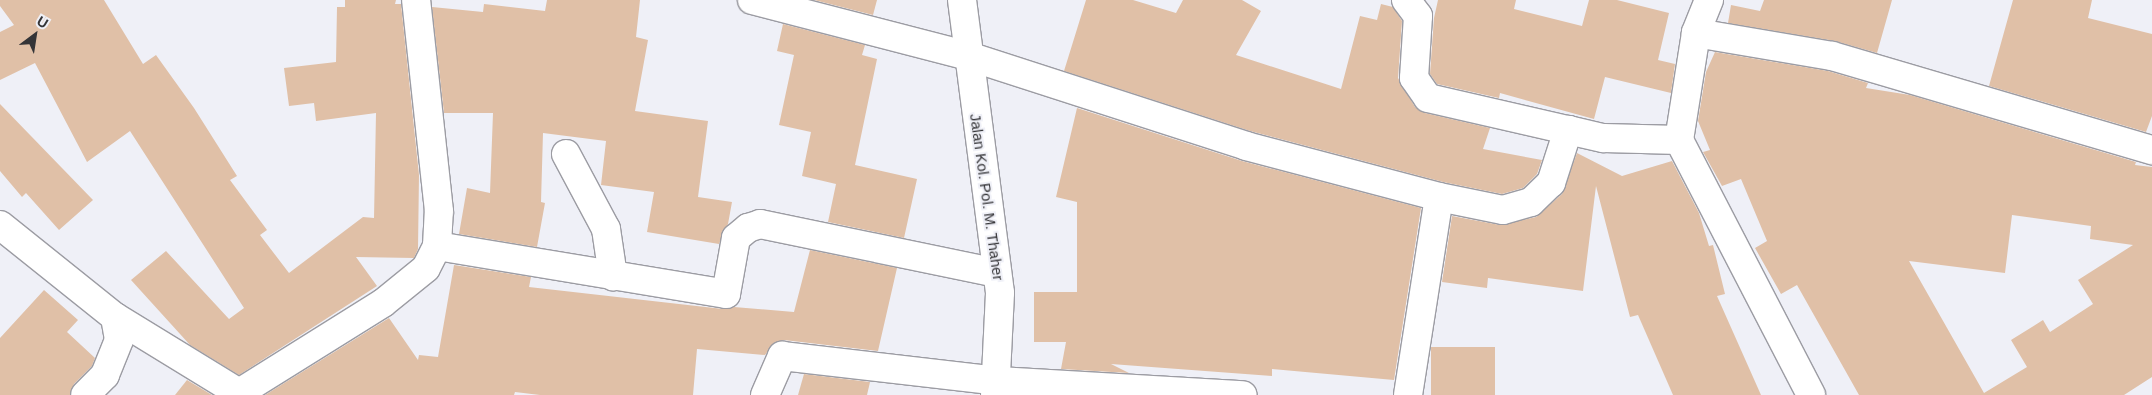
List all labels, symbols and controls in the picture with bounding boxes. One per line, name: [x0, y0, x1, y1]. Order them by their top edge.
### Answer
north arrow: [10, 10, 60, 60]
text: U: [34, 13, 51, 32]
street label: Jalan Kol. Pol. M. Thaher: [966, 112, 1008, 282]

